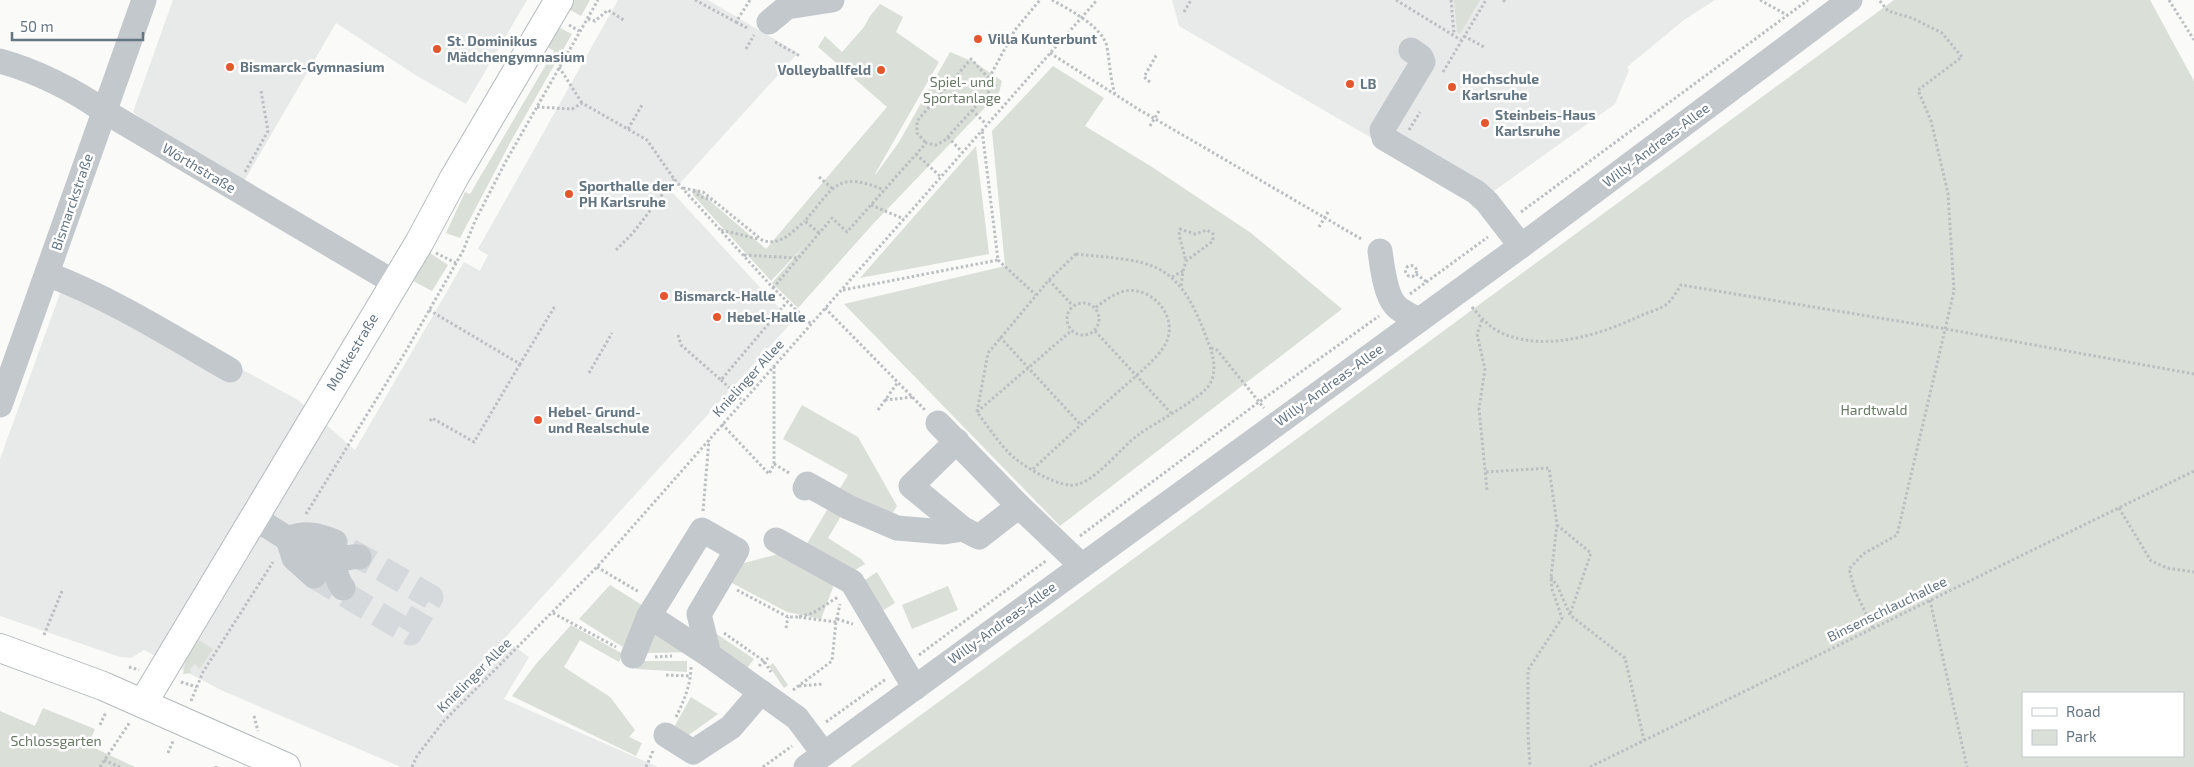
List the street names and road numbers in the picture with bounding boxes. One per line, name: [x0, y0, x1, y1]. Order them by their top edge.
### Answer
street label: Willy-Andreas-Allee: [1599, 99, 1712, 190]
street label: Wörthstraße: [159, 139, 239, 196]
street label: Bismarckstraße: [47, 151, 96, 253]
street label: Moltkestraße: [322, 310, 381, 393]
street label: Knielinger Allee: [708, 335, 787, 420]
street label: Willy-Andreas-Allee: [1271, 340, 1386, 430]
street label: Binsenschlauchallee: [1824, 572, 1949, 645]
street label: Willy-Andreas-Allee: [944, 578, 1059, 668]
street label: Knielinger Allee: [433, 634, 515, 716]

